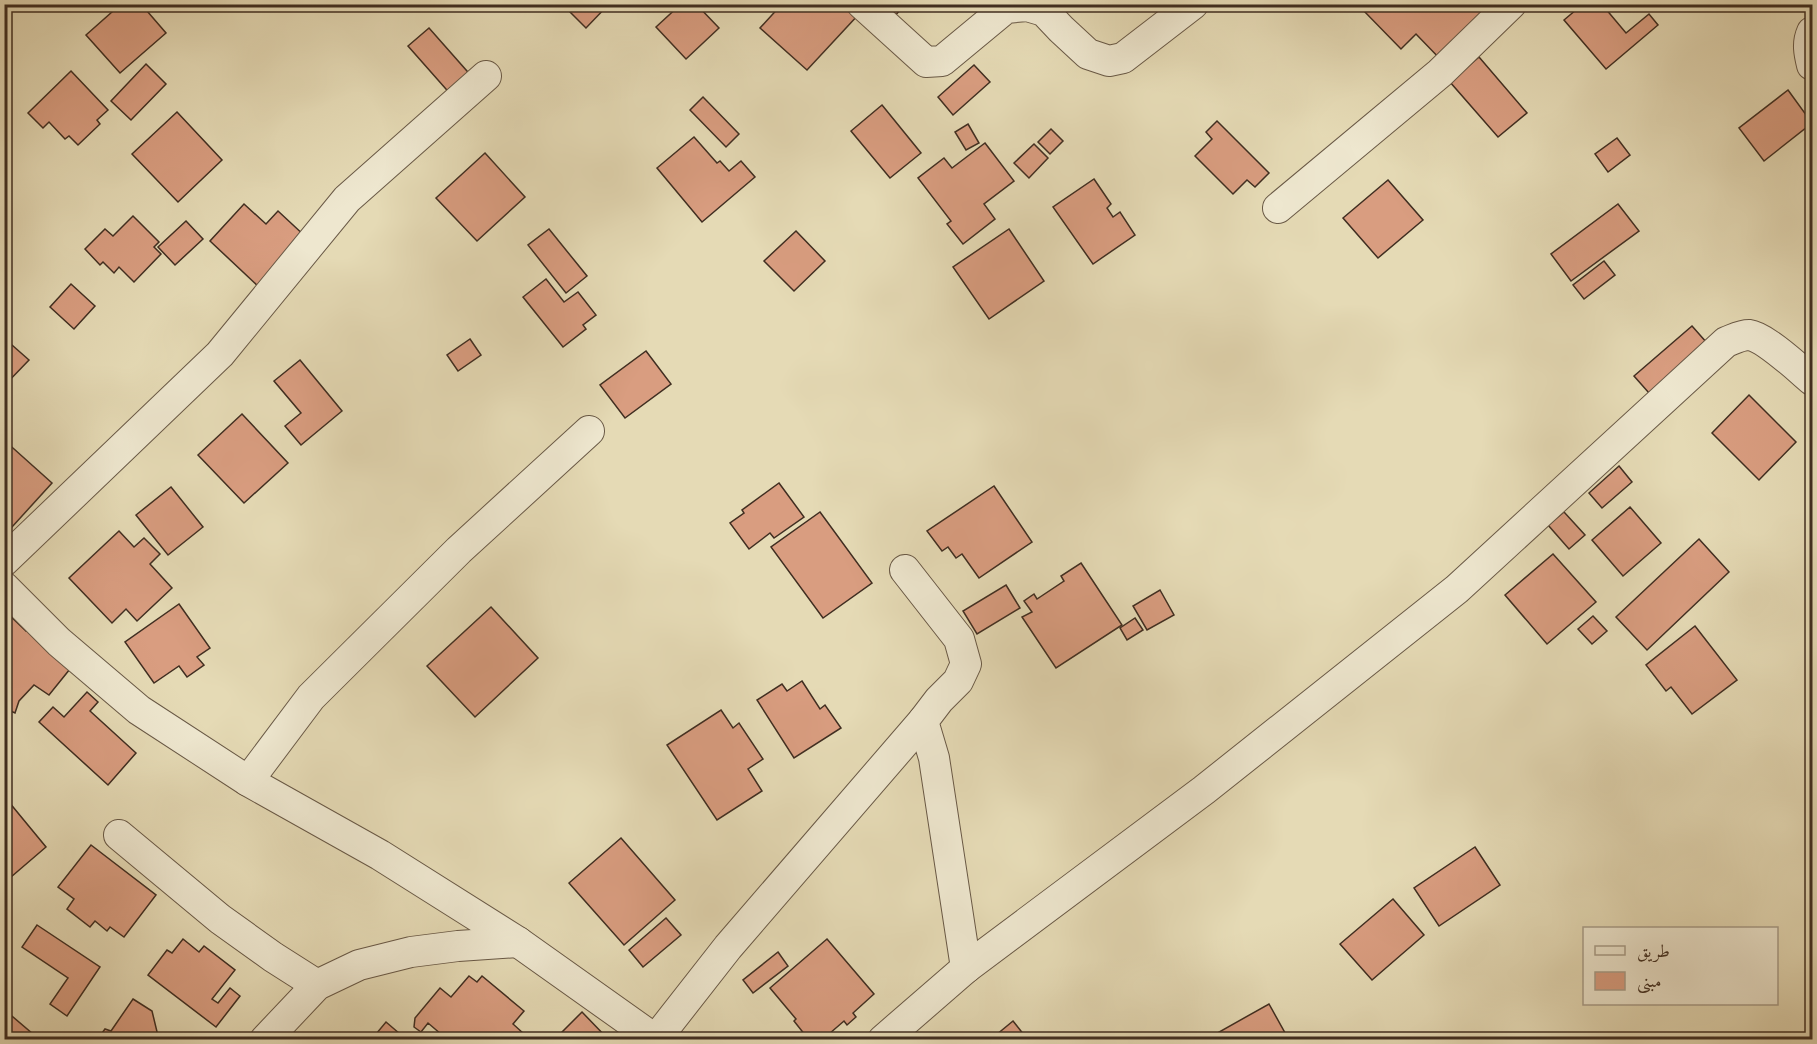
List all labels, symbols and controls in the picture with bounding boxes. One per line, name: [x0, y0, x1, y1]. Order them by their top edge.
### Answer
legend: [1583, 927, 1778, 1005]
text: طريق: [1637, 940, 1670, 963]
text: مبنى: [1637, 970, 1662, 994]

